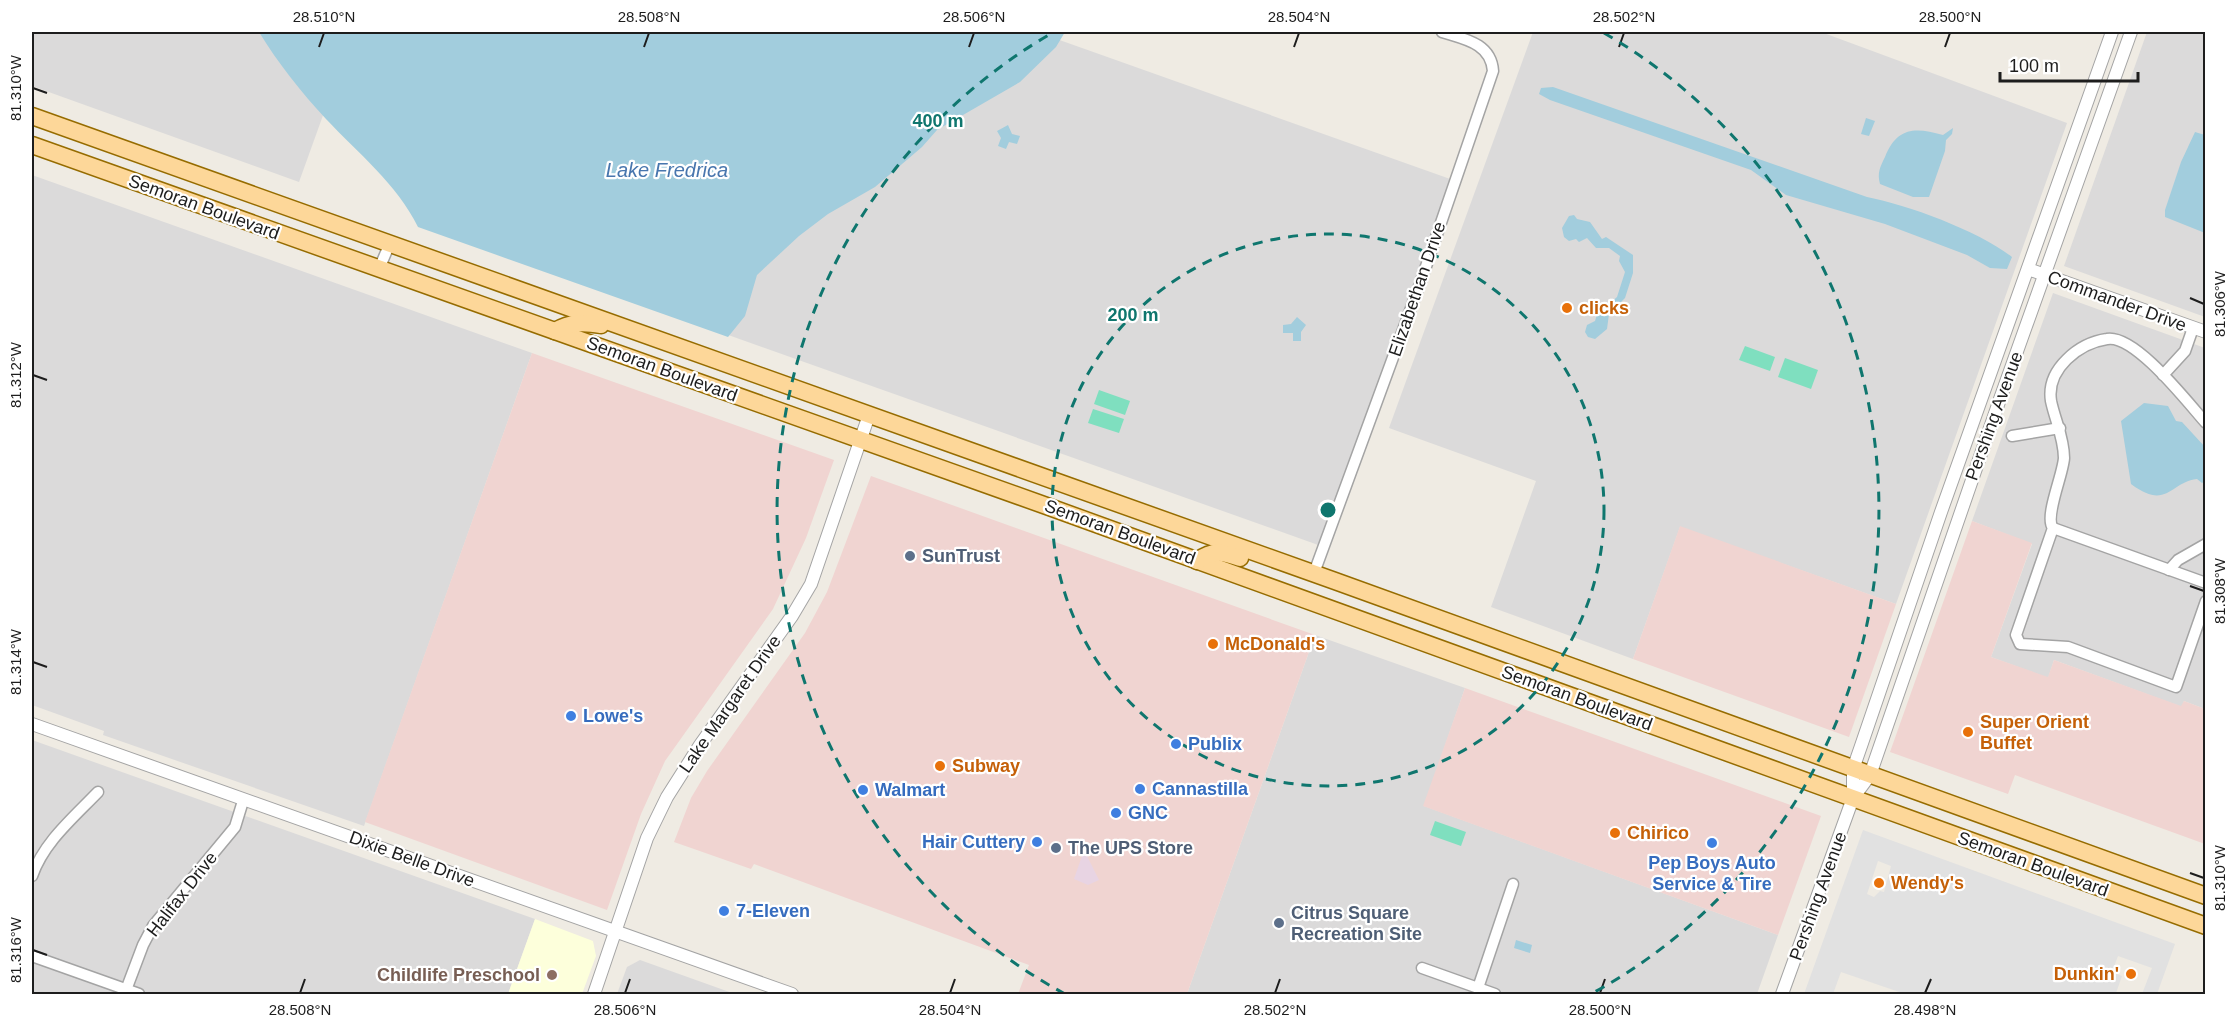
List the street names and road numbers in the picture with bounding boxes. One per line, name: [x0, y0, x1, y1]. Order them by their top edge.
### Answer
street label: Semoran Boulevard: [126, 170, 282, 244]
street label: Elizabethan Drive: [1385, 219, 1449, 359]
street label: Commander Drive: [2045, 267, 2189, 335]
street label: Semoran Boulevard: [584, 332, 740, 406]
street label: Pershing Avenue: [1961, 349, 2027, 483]
street label: Semoran Boulevard: [1042, 495, 1198, 569]
street label: Lake Margaret Drive: [675, 631, 785, 777]
street label: Semoran Boulevard: [1499, 661, 1655, 735]
street label: Dixie Belle Drive: [347, 827, 477, 891]
street label: Semoran Boulevard: [1955, 827, 2111, 901]
street label: Pershing Avenue: [1785, 829, 1851, 963]
street label: Halifax Drive: [143, 848, 221, 940]

